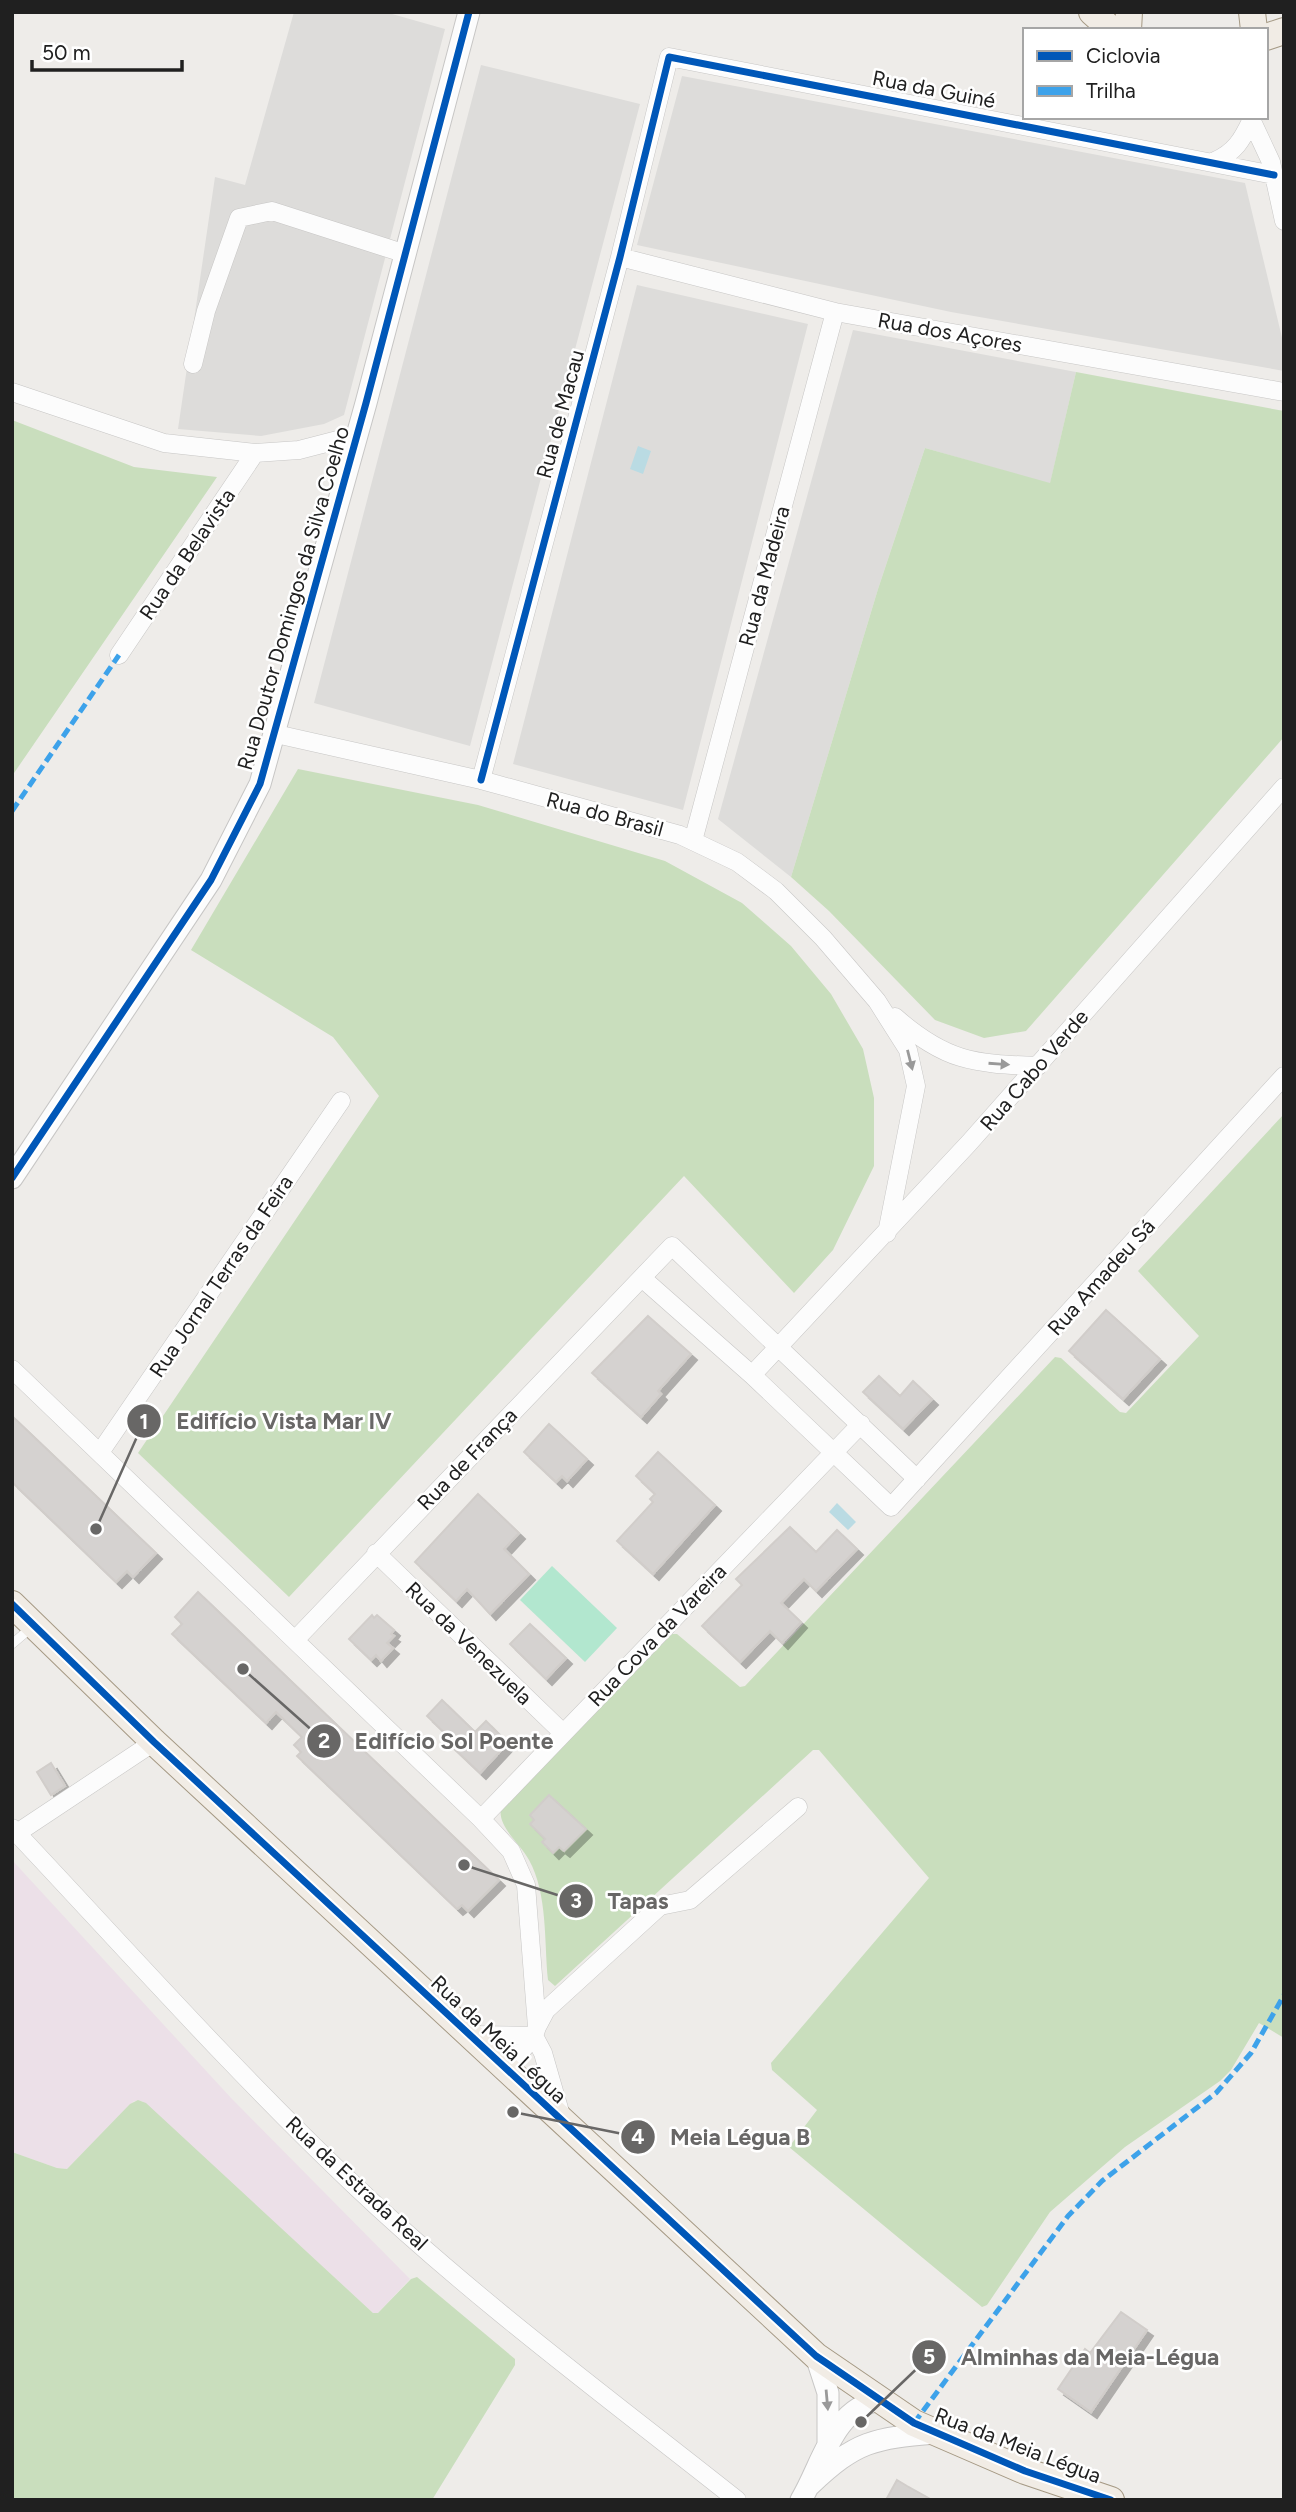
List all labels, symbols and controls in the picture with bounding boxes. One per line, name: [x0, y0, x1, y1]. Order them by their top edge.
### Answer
scale bar: [32, 28, 182, 72]
legend: [1023, 28, 1268, 119]
text: 50 m: [42, 40, 91, 65]
text: Ciclovia: [1086, 43, 1160, 68]
street label: Rua da Guiné: [870, 65, 998, 113]
text: Trilha: [1086, 78, 1136, 103]
street label: Rua dos Açores: [876, 307, 1024, 357]
street label: Rua de Macau: [531, 347, 589, 481]
street label: Rua Doutor Domingos da Silva Coelho: [232, 423, 354, 773]
street label: Rua da Belavista: [134, 484, 240, 624]
street label: Rua da Madeira: [733, 503, 795, 649]
street label: Rua do Brasil: [544, 786, 666, 842]
street label: Rua Cabo Verde: [975, 1004, 1093, 1136]
one-way arrow: [905, 1049, 916, 1071]
one-way arrow: [988, 1059, 1010, 1070]
street label: Rua Jornal Terras da Feira: [144, 1170, 298, 1382]
street label: Rua Amadeu Sá: [1042, 1214, 1160, 1340]
callout: Edifício Vista Mar IV: [127, 1399, 405, 1443]
street label: Rua de França: [412, 1403, 522, 1515]
text: Edifício Vista Mar IV: [176, 1407, 392, 1435]
text: 1: [140, 1409, 148, 1434]
street label: Rua Cova da Vareira: [583, 1559, 731, 1711]
street label: Rua da Venezuela: [401, 1576, 537, 1710]
callout: Edifício Sol Poente: [306, 1719, 568, 1763]
text: Edifício Sol Poente: [355, 1727, 554, 1755]
text: 2: [318, 1728, 330, 1753]
callout: Tapas: [558, 1879, 682, 1923]
text: Tapas: [608, 1887, 669, 1915]
text: 3: [570, 1888, 582, 1913]
street label: Rua da Meia Légua: [426, 1970, 572, 2108]
street label: Rua da Estrada Real: [281, 2111, 433, 2255]
callout: Meia Légua B: [621, 2115, 824, 2159]
text: Meia Légua B: [670, 2123, 810, 2151]
text: 4: [631, 2124, 645, 2149]
callout: Alminhas da Meia-Légua: [911, 2335, 1233, 2379]
text: Alminhas da Meia-Légua: [961, 2343, 1219, 2371]
text: 5: [923, 2344, 935, 2369]
one-way arrow: [822, 2389, 833, 2411]
street label: Rua da Meia Légua: [931, 2402, 1105, 2488]

